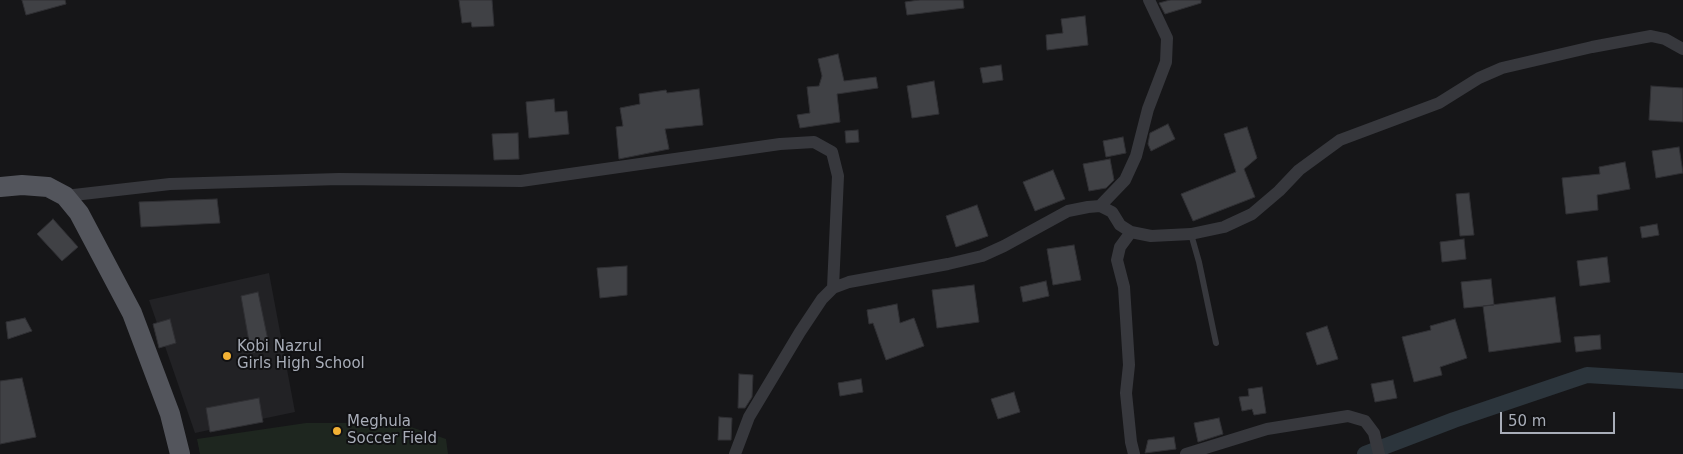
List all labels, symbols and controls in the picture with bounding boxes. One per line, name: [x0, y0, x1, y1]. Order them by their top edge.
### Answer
place label: Kobi Nazrul Girls High School: [237, 338, 365, 373]
marker: Kobi Nazrul Girls High School: [221, 350, 233, 362]
scale bar: [1503, 402, 1618, 434]
text: 50 m: [1508, 412, 1546, 430]
place label: Meghula Soccer Field: [347, 413, 437, 448]
marker: Meghula Soccer Field: [331, 425, 343, 437]

